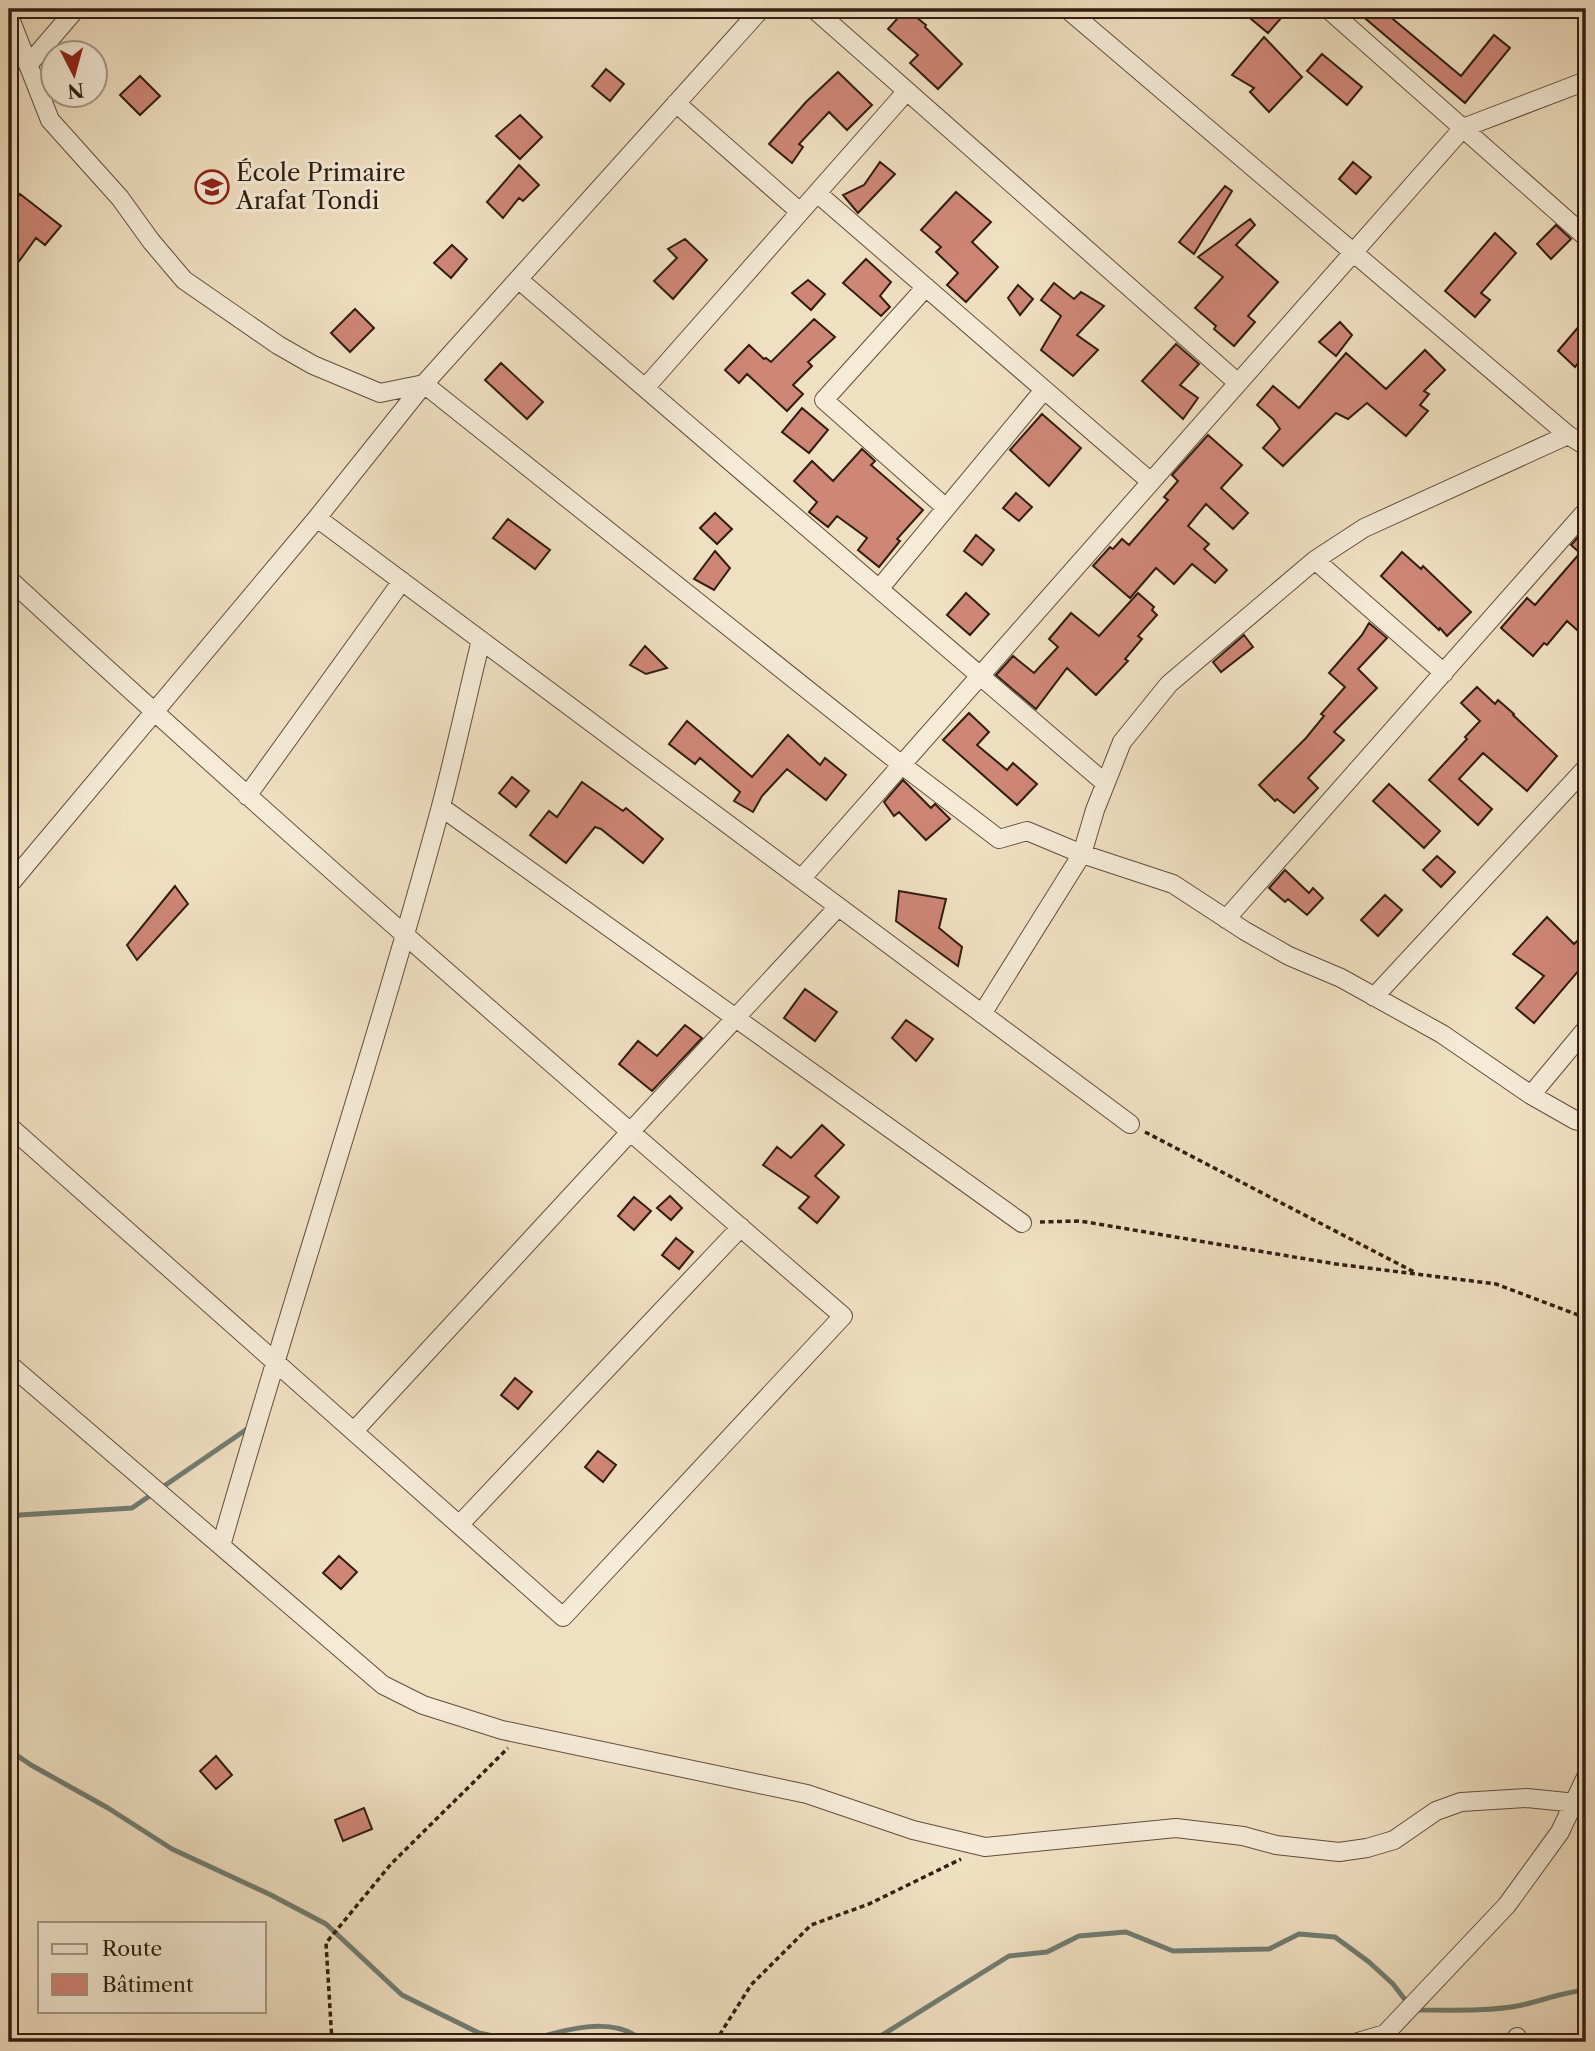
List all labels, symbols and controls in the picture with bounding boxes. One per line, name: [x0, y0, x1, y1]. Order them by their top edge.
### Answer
north arrow: [38, 38, 108, 108]
text: N: [66, 78, 85, 103]
place label: École Primaire Arafat Tondi: [235, 158, 406, 215]
school or university icon: École Primaire Arafat Tondi: [193, 168, 231, 206]
legend: [38, 1922, 266, 2012]
text: Route: [102, 1936, 162, 1961]
text: Bâtiment: [102, 1972, 194, 1997]

